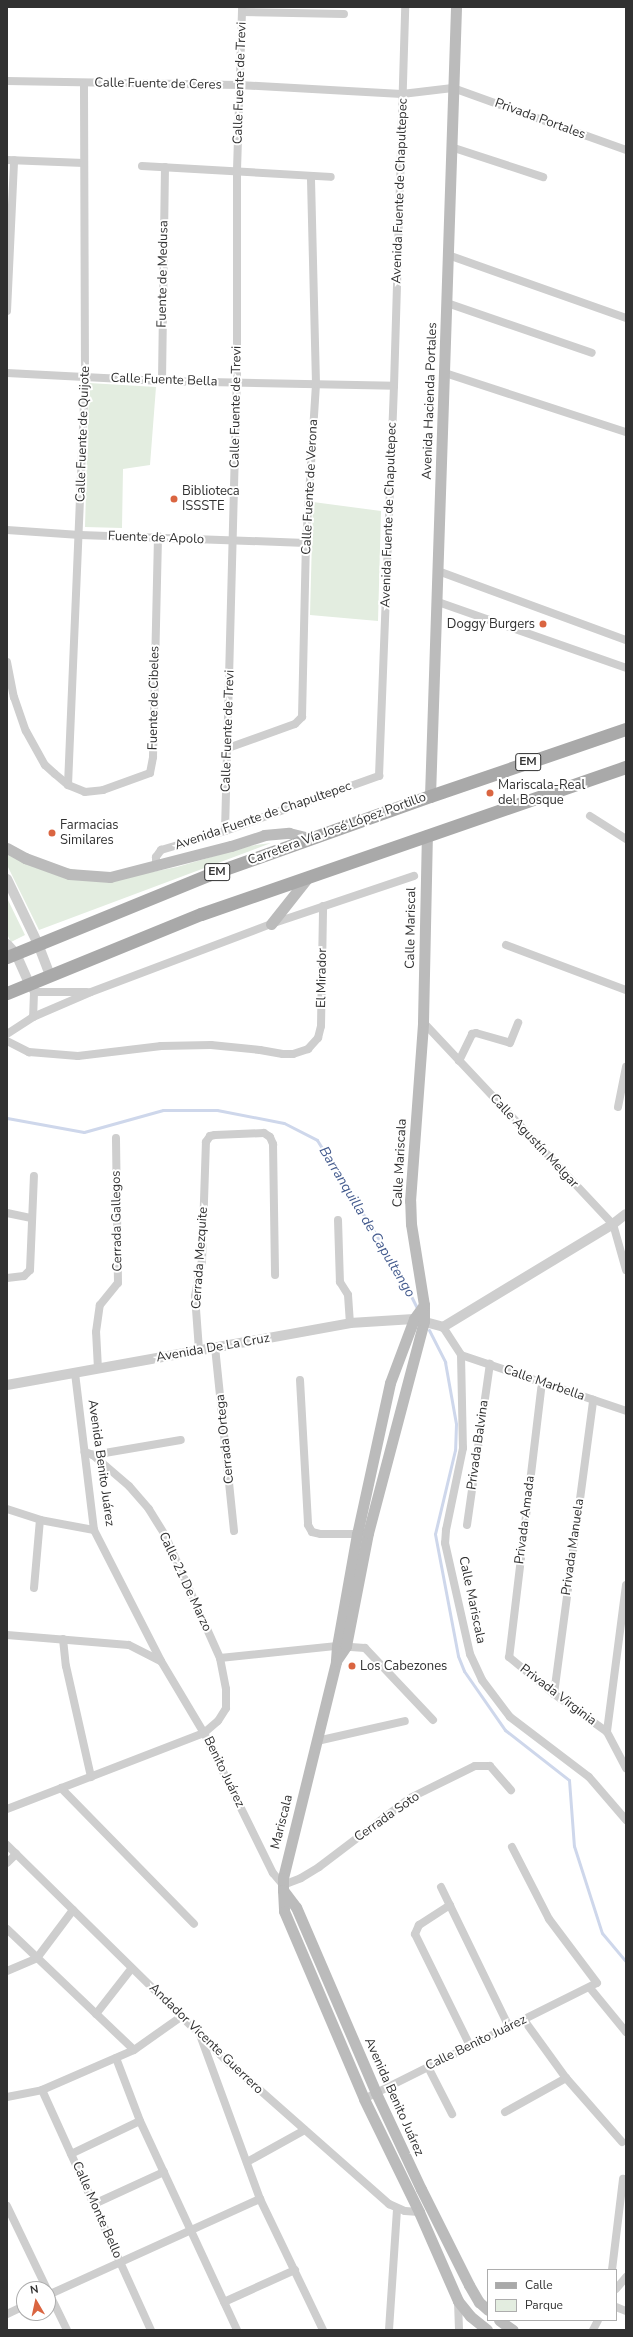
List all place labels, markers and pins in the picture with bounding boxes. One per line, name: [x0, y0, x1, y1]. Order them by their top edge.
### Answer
place label: Biblioteca ISSSTE: [182, 484, 240, 515]
marker: Biblioteca ISSSTE: [169, 494, 179, 504]
place label: Doggy Burgers: [447, 616, 535, 632]
marker: Doggy Burgers: [538, 619, 548, 629]
place label: Mariscala-Real del Bosque: [498, 778, 585, 809]
marker: Mariscala-Real del Bosque: [485, 788, 495, 798]
place label: Farmacias Similares: [60, 818, 119, 849]
marker: Farmacias Similares: [47, 828, 57, 838]
place label: Los Cabezones: [360, 1658, 447, 1674]
marker: Los Cabezones: [347, 1661, 357, 1671]

